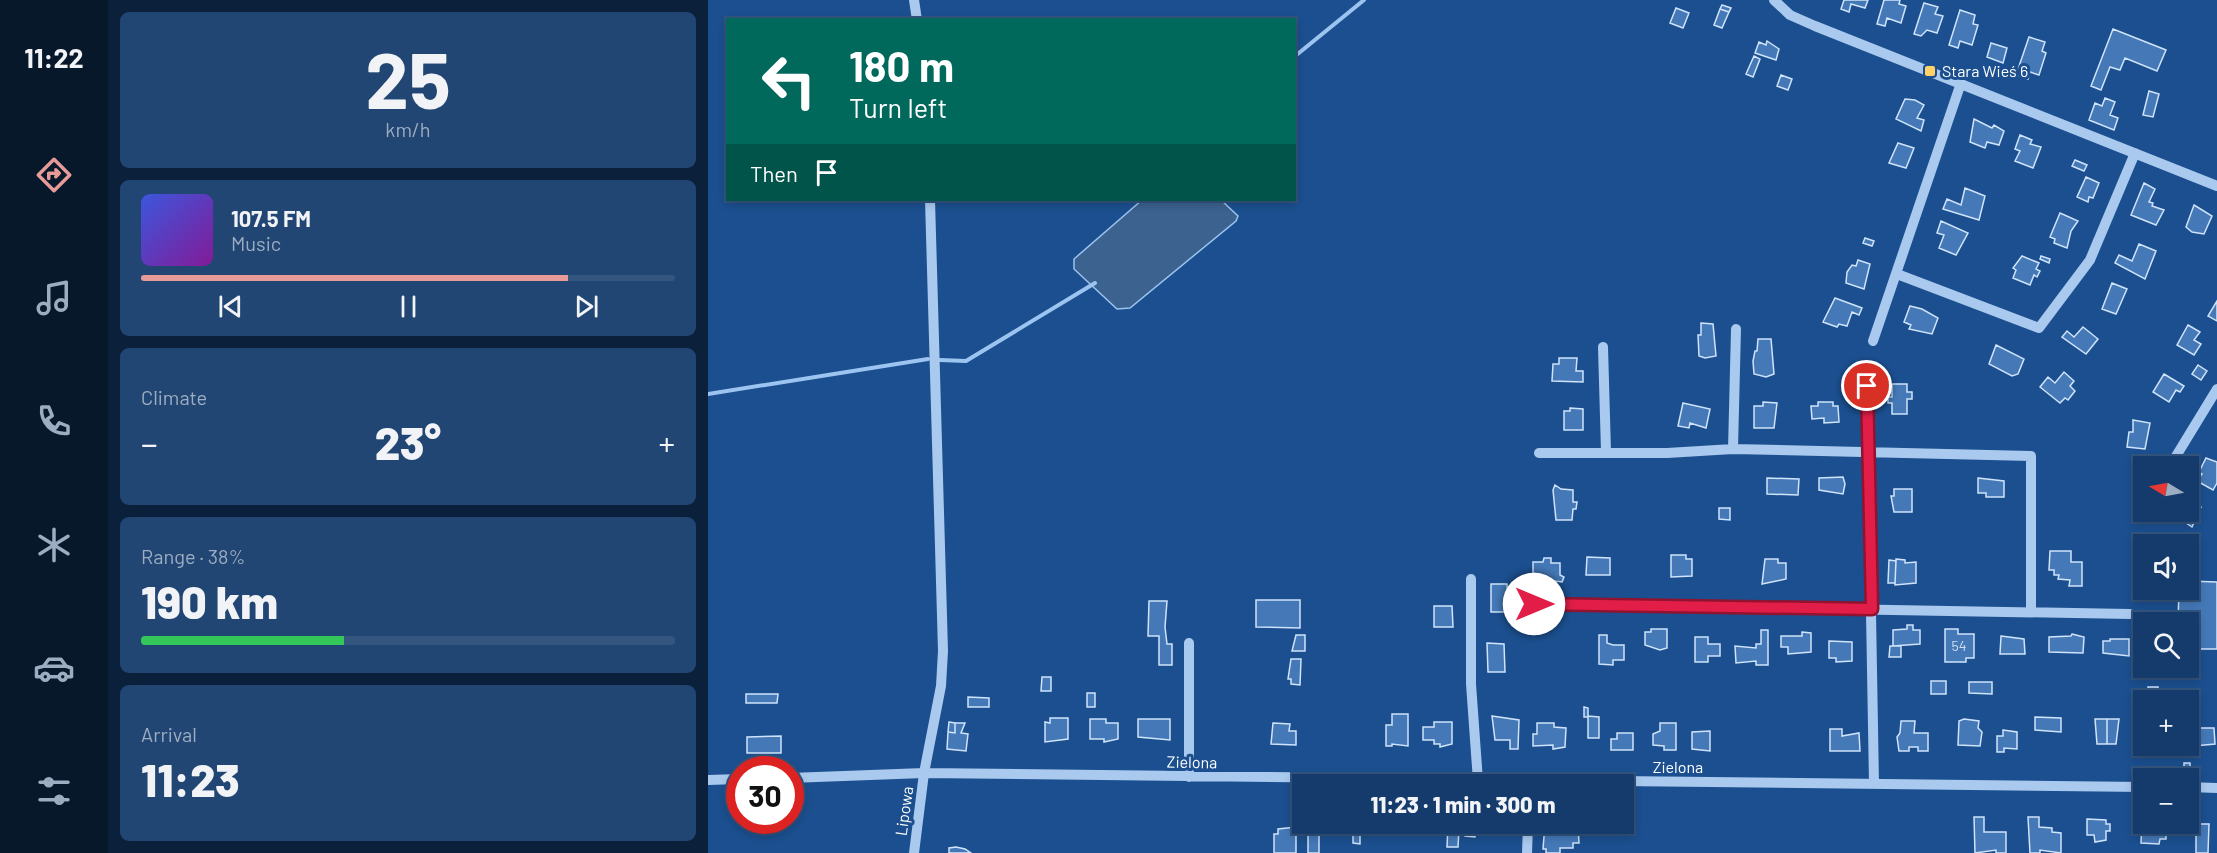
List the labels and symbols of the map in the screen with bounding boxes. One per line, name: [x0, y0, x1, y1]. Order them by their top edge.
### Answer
place label: Stara Wieś 6: [1942, 61, 2028, 80]
marker: Stara Wieś 6: [1923, 64, 1937, 78]
pin: [1841, 360, 1892, 411]
north arrow: [2133, 456, 2199, 522]
position arrow: [1502, 572, 1566, 636]
house number: 54: [1952, 637, 1966, 654]
street label: Zielona: [1167, 752, 1217, 771]
speed limit sign: 30: [726, 756, 804, 834]
street label: Zielona: [1653, 757, 1703, 776]
street label: Lipowa: [891, 785, 916, 837]

